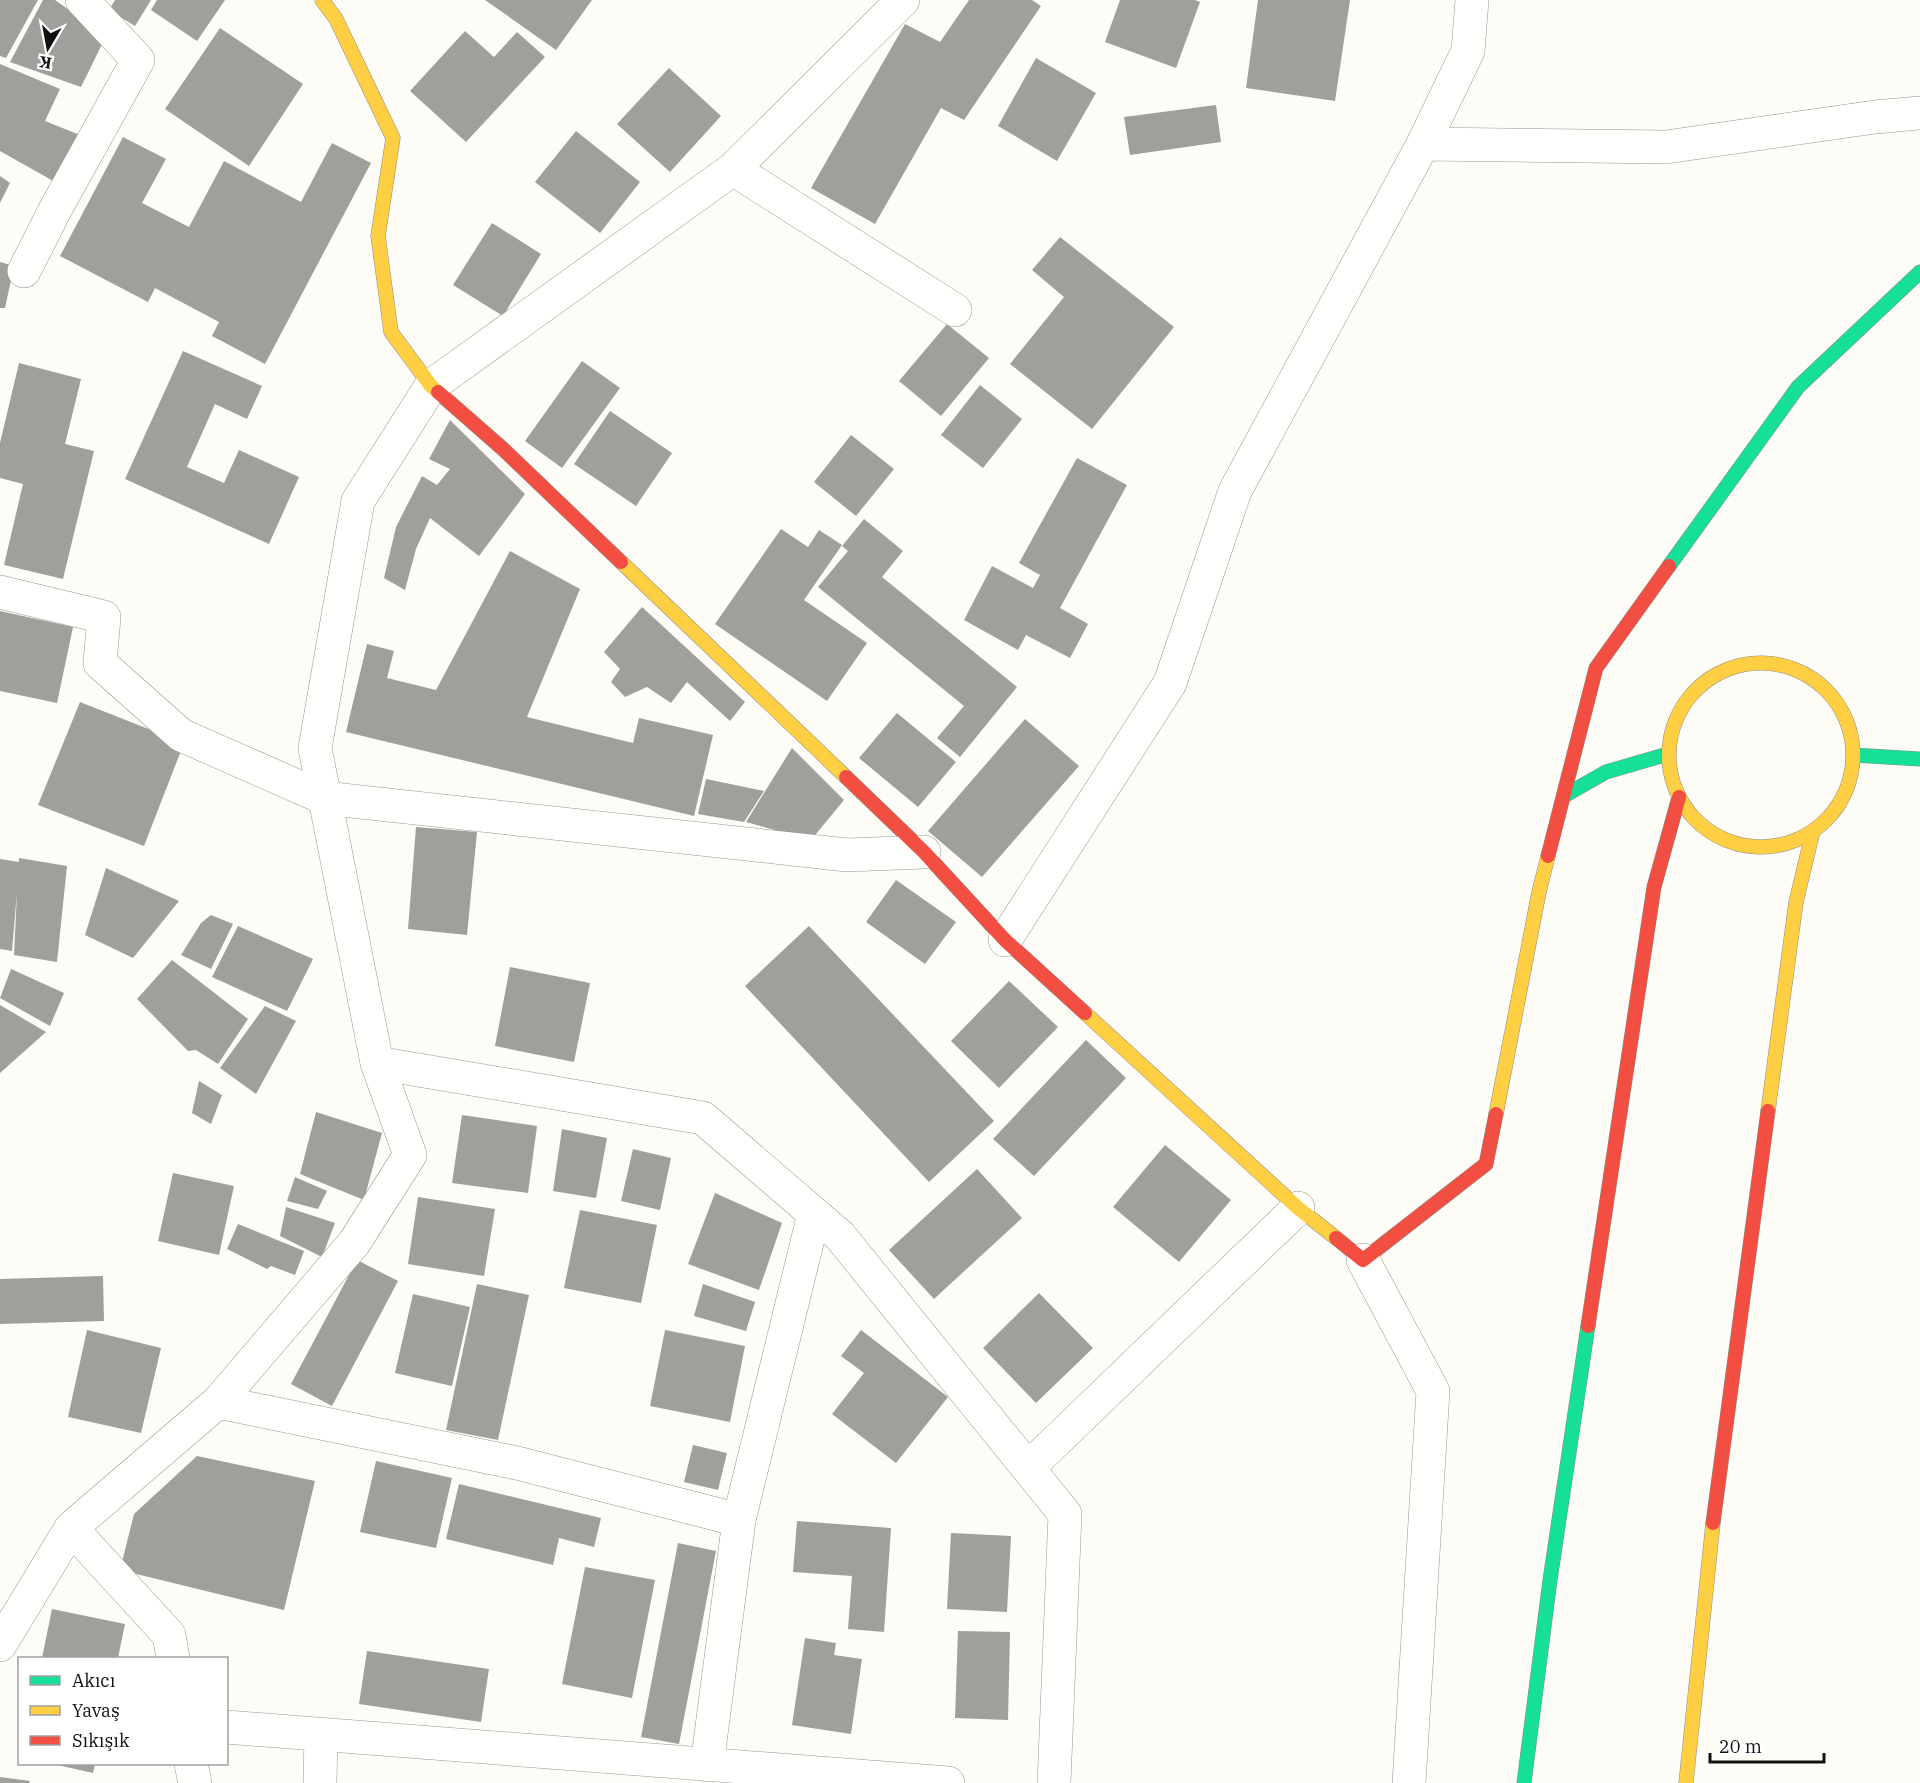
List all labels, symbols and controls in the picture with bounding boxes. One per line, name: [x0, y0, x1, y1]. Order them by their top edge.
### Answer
north arrow: [18, 18, 78, 78]
text: K: [37, 52, 53, 74]
legend: [18, 1657, 228, 1765]
text: Akıcı: [72, 1669, 116, 1692]
text: Yavaş: [72, 1699, 120, 1722]
scale bar: [1710, 1726, 1824, 1764]
text: Sıkışık: [72, 1729, 130, 1752]
text: 20 m: [1719, 1735, 1762, 1758]

